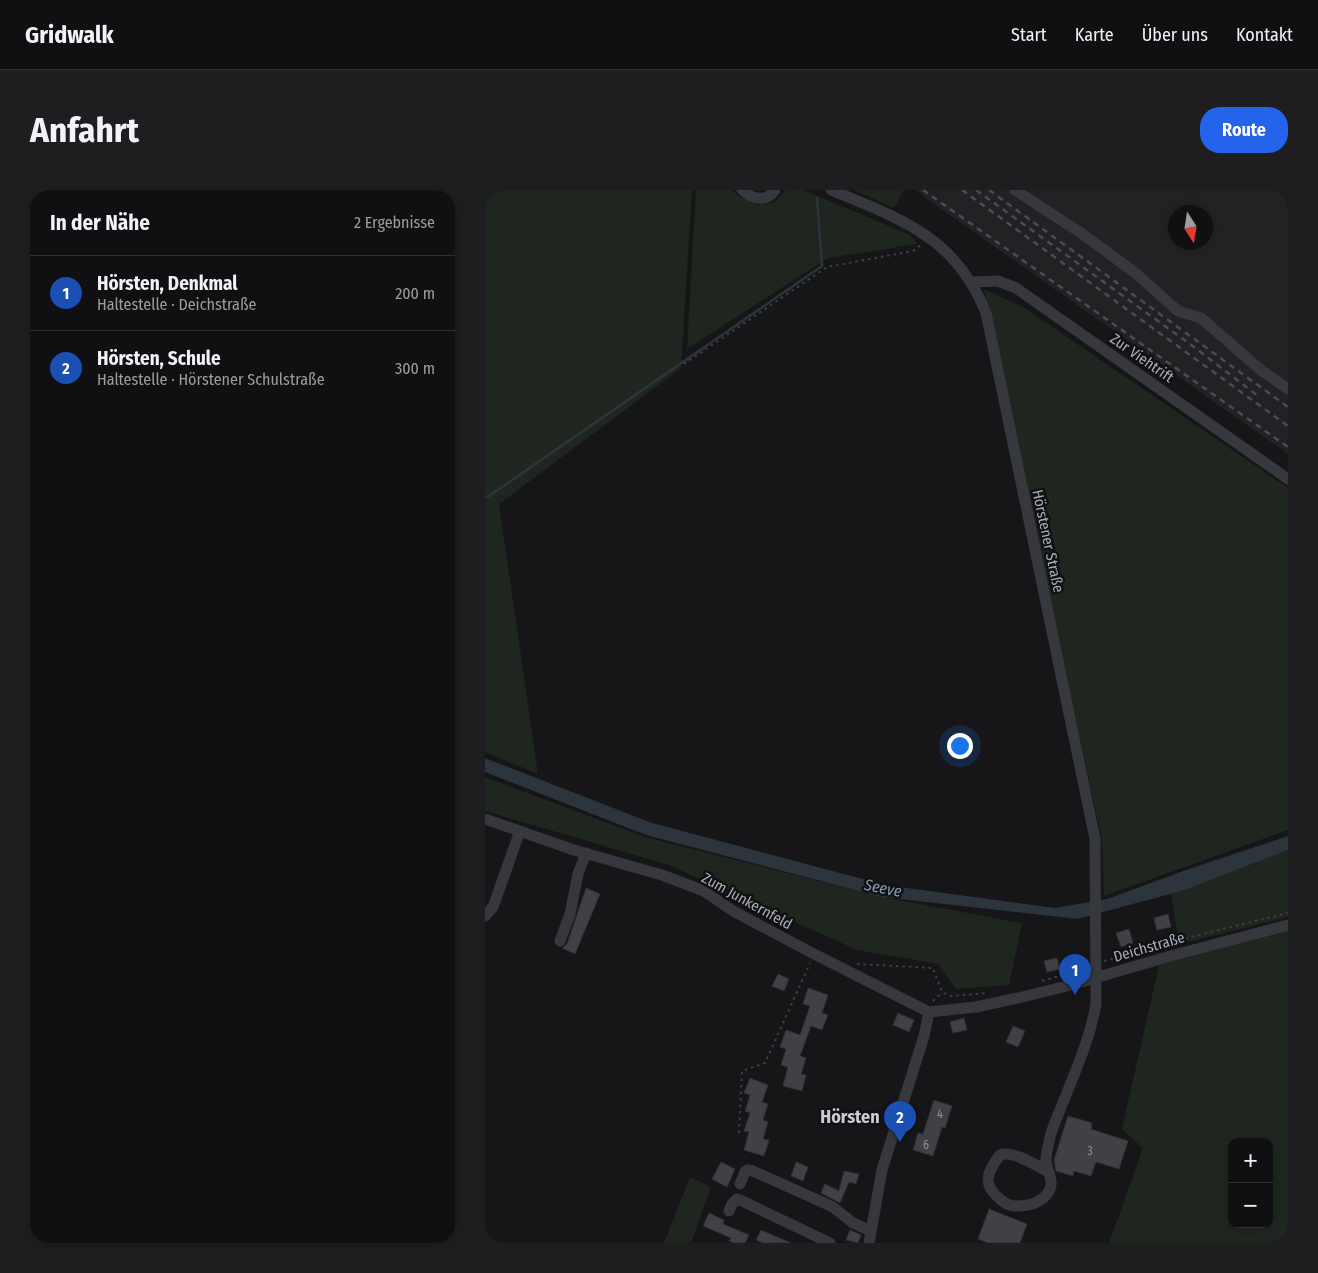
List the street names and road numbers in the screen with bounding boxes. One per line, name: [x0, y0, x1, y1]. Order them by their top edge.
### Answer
street label: Zur Viehtrift: [1107, 330, 1177, 387]
street label: Hörstener Straße: [1028, 488, 1068, 594]
street label: Zum Junkernfeld: [699, 869, 795, 933]
street label: Deichstraße: [1111, 928, 1187, 966]

